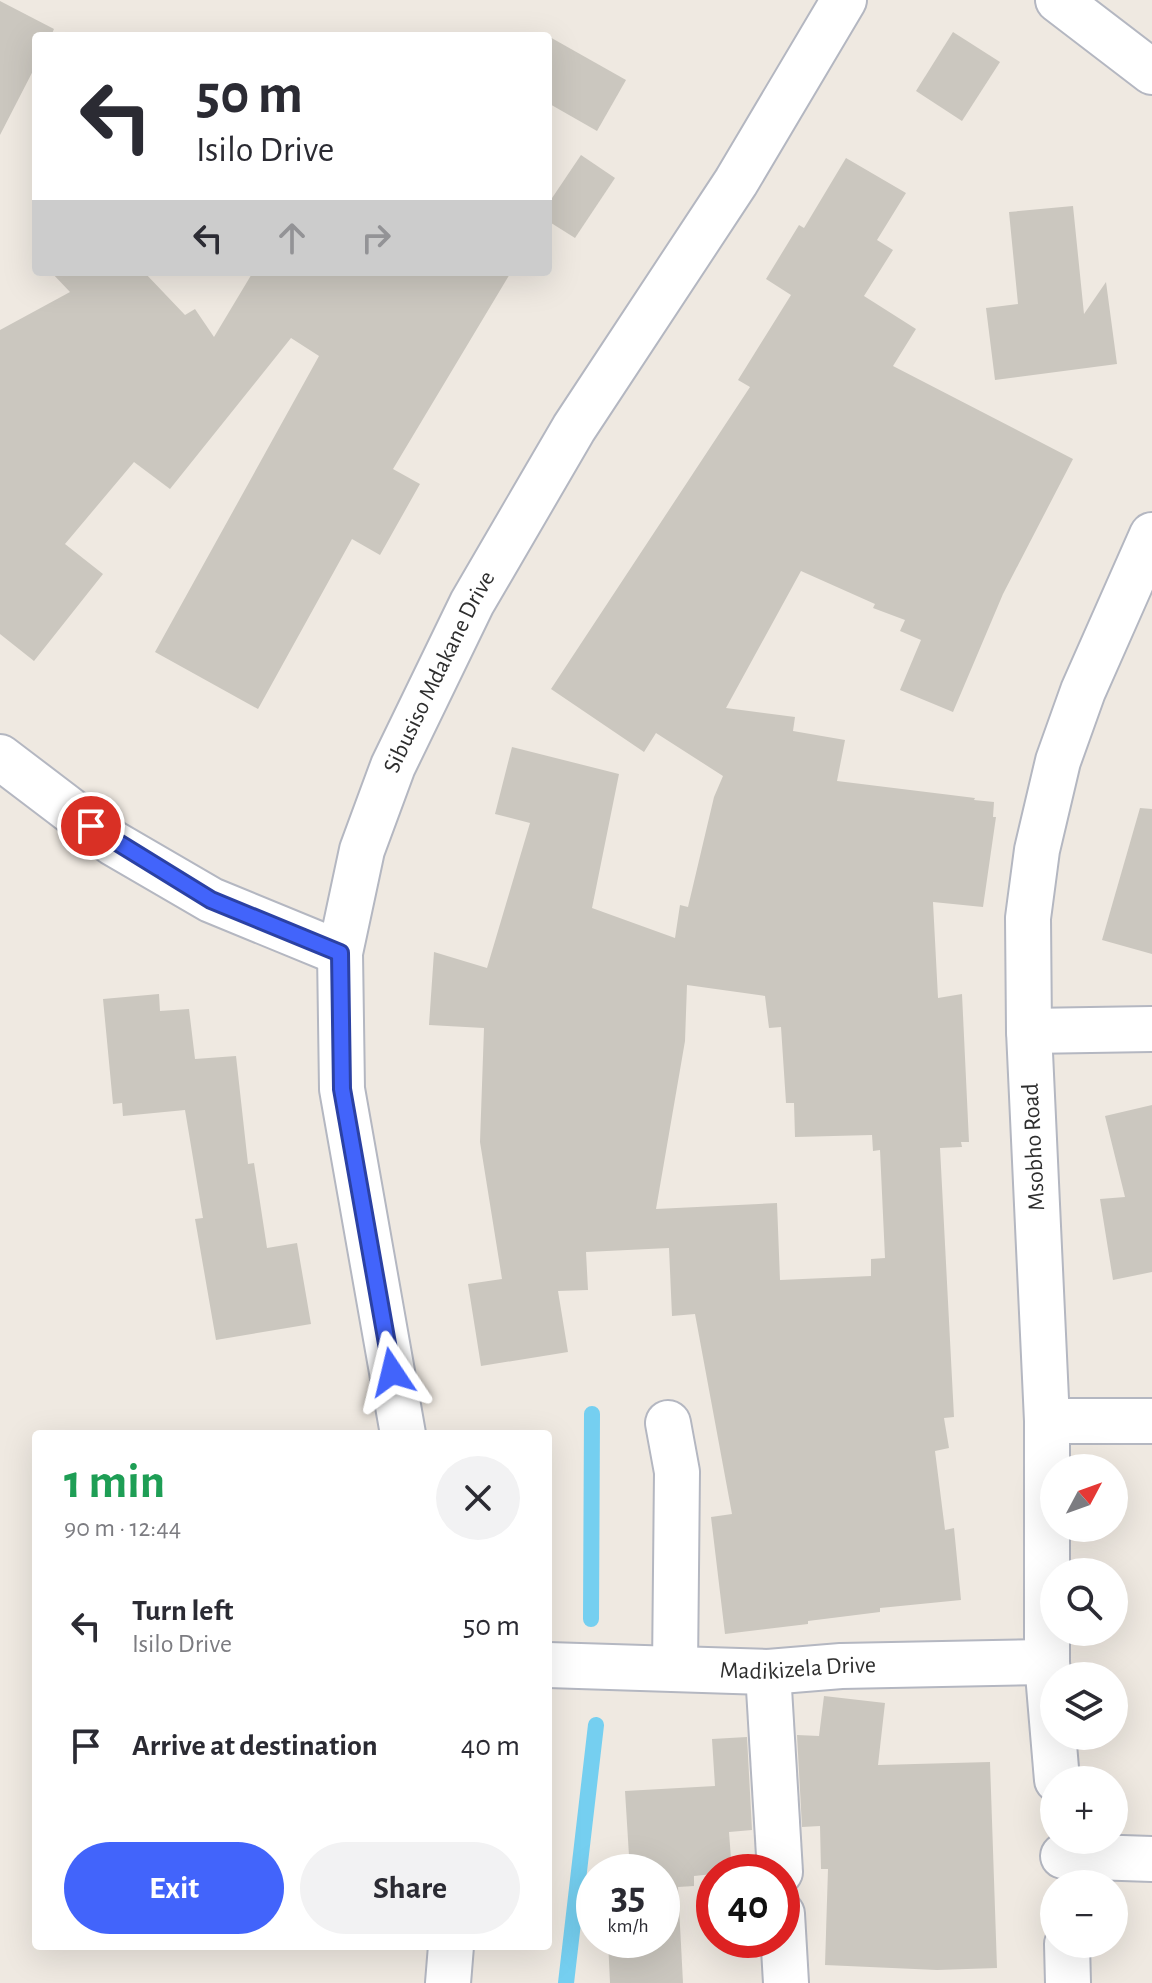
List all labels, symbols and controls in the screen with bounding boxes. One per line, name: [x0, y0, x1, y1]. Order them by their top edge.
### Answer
icon: left: [64, 64, 168, 168]
text: 50 m: [196, 67, 303, 123]
text: Isilo Drive: [196, 132, 334, 168]
icon: left: [186, 216, 230, 260]
icon: ahead: [270, 216, 314, 260]
icon: right: [354, 216, 398, 260]
street label: Sibusiso Mdakane Drive: [380, 567, 500, 776]
pin: [57, 792, 125, 860]
icon: arrive: [69, 804, 113, 848]
street label: Msobho Road: [1019, 1083, 1049, 1211]
position arrow: [350, 1330, 434, 1414]
north arrow: [1040, 1454, 1128, 1542]
map controls: [1040, 1454, 1128, 1958]
button: close: [436, 1456, 520, 1540]
text: 1 min: [64, 1459, 165, 1507]
text: 90 m · 12:44: [64, 1515, 181, 1541]
button: search: [1040, 1558, 1128, 1646]
text: Turn left: [132, 1596, 233, 1626]
icon: left: [64, 1604, 108, 1648]
text: 50 m: [463, 1611, 520, 1641]
text: Isilo Drive: [132, 1631, 232, 1657]
street label: Madikizela Drive: [719, 1653, 876, 1684]
button: layers: [1040, 1662, 1128, 1750]
icon: arrive: [64, 1724, 108, 1768]
text: Arrive at destination: [132, 1731, 378, 1761]
text: 40 m: [461, 1731, 520, 1761]
button: +: [1040, 1766, 1128, 1854]
button: Exit: [64, 1842, 284, 1934]
button: Share: [300, 1842, 520, 1934]
speed limit sign: 40: [696, 1854, 800, 1958]
button: −: [1040, 1870, 1128, 1958]
text: 35: [611, 1876, 645, 1916]
text: km/h: [607, 1916, 649, 1936]

